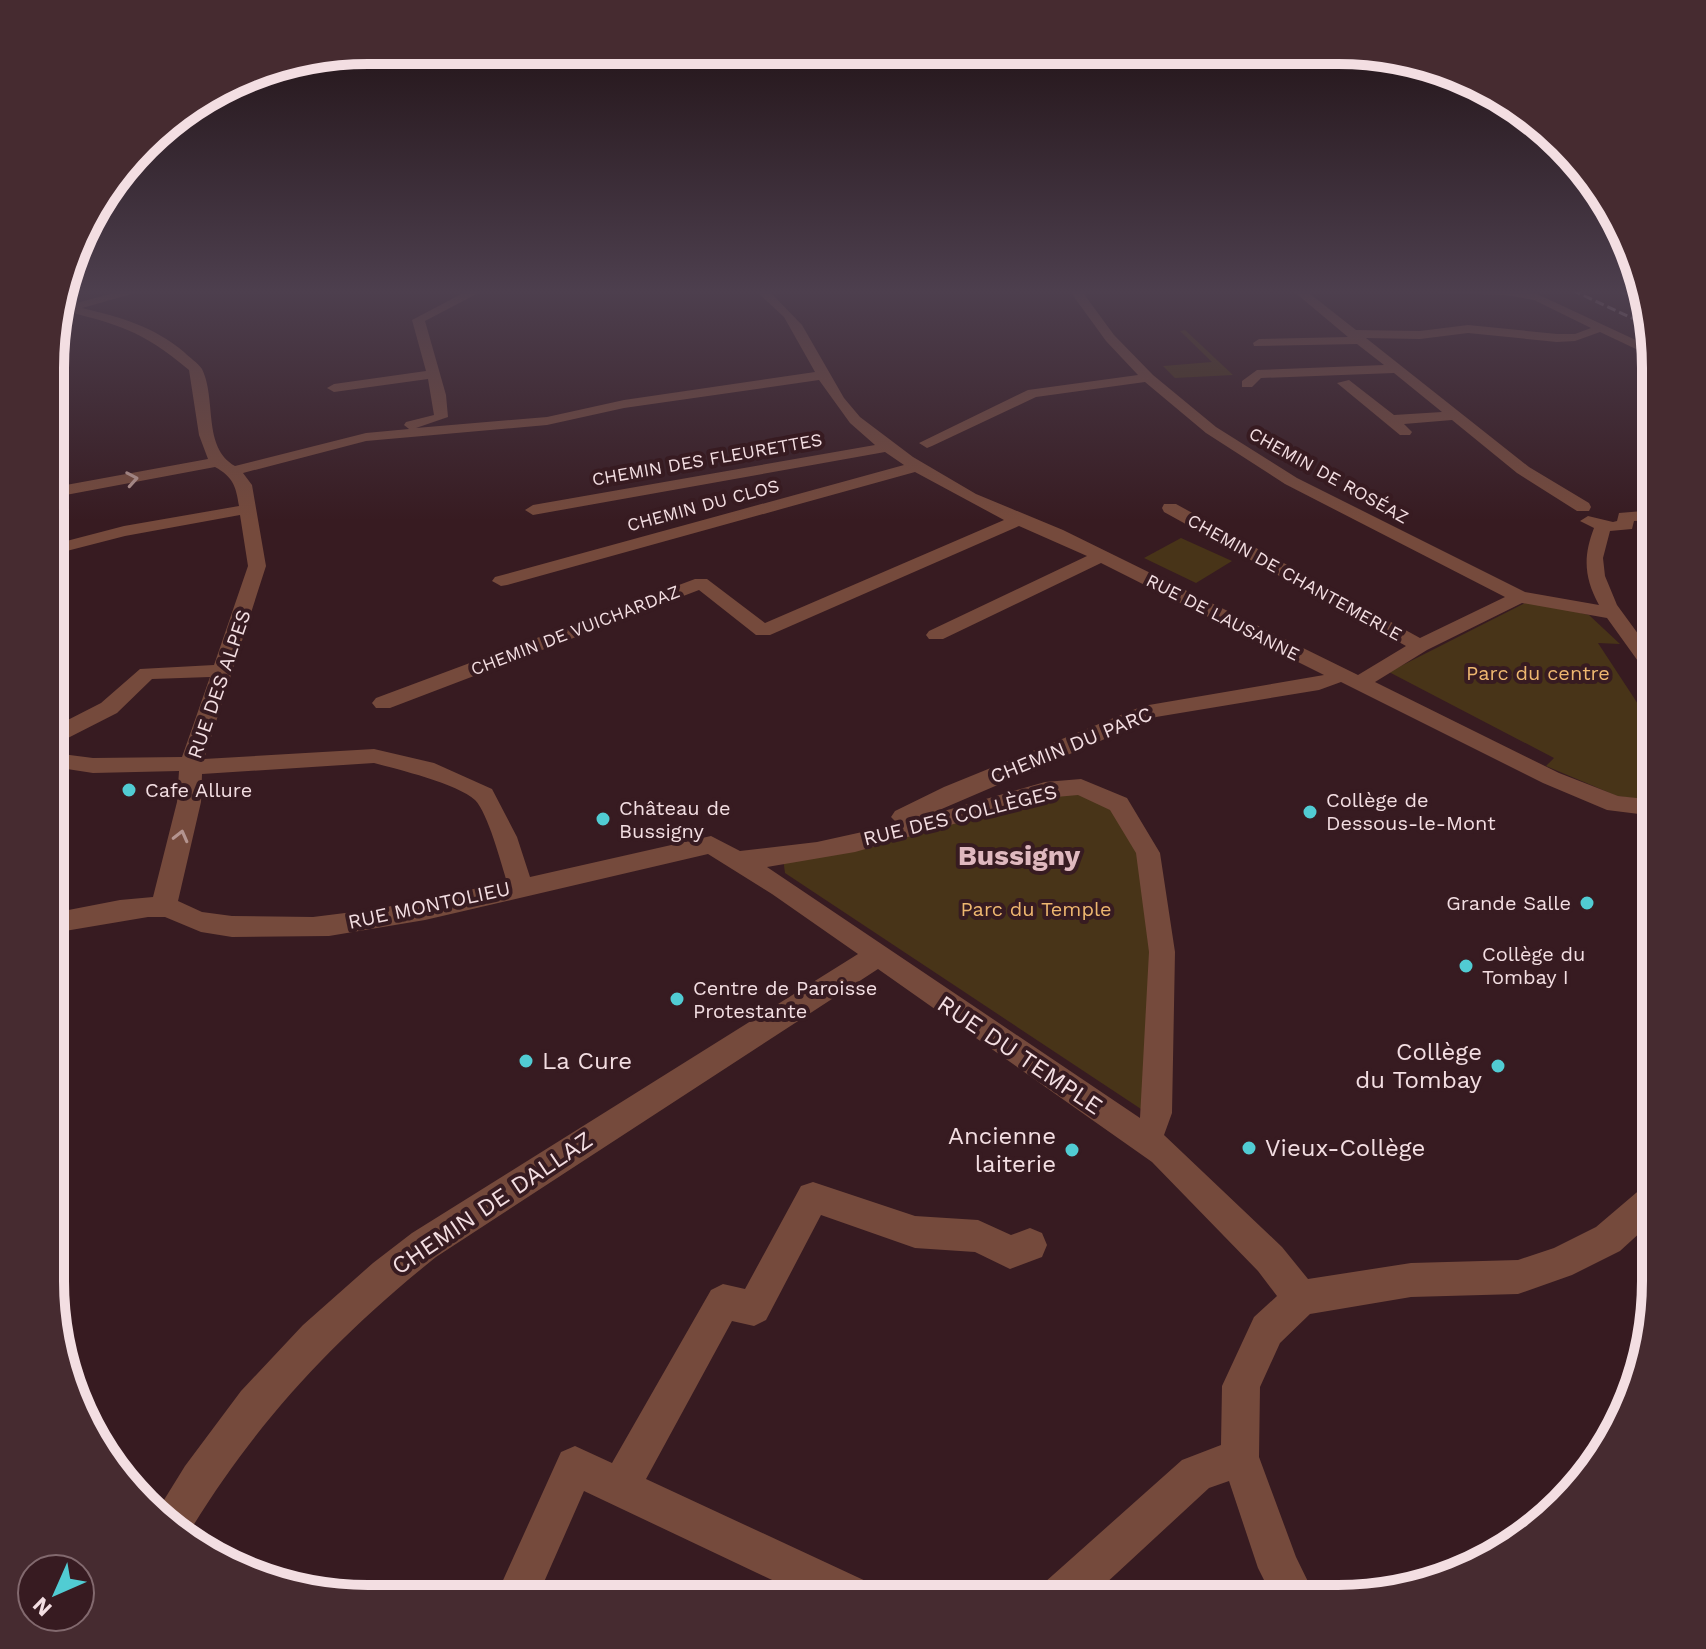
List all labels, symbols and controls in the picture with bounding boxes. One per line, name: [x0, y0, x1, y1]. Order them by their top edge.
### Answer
street label: CHEMIN DE ROSÉAZ: [1246, 422, 1412, 528]
street label: CHEMIN DES FLEURETTES: [590, 428, 824, 490]
one-way arrow: [125, 472, 139, 489]
street label: CHEMIN DU CLOS: [625, 475, 781, 535]
street label: CHEMIN DE CHANTEMERLE: [1184, 509, 1406, 645]
street label: RUE DE LAUSANNE: [1143, 569, 1303, 665]
street label: CHEMIN DE VUICHARDAZ: [468, 580, 682, 680]
street label: RUE DES ALPES: [182, 606, 256, 762]
park label: Parc du centre: [1466, 661, 1610, 685]
street label: CHEMIN DU PARC: [987, 702, 1155, 788]
place label: Cafe Allure: [145, 778, 252, 802]
street label: RUE DES COLLÈGES: [861, 779, 1059, 851]
marker: Cafe Allure: [120, 781, 138, 799]
place label: Collège de Dessous-le-Mont: [1326, 788, 1496, 835]
place label: Château de Bussigny: [619, 796, 731, 843]
marker: Collège de Dessous-le-Mont: [1301, 803, 1319, 821]
marker: Château de Bussigny: [594, 810, 612, 828]
one-way arrow: [172, 829, 189, 843]
district label: Bussigny: [958, 839, 1081, 872]
street label: RUE MONTOLIEU: [346, 876, 512, 934]
place label: Grande Salle: [1446, 891, 1571, 915]
marker: Grande Salle: [1578, 894, 1596, 912]
park label: Parc du Temple: [960, 897, 1112, 921]
place label: Collège du Tombay I: [1482, 942, 1585, 989]
marker: Collège du Tombay I: [1457, 957, 1475, 975]
place label: Centre de Paroisse Protestante: [693, 976, 877, 1023]
street label: RUE DU TEMPLE: [932, 989, 1108, 1121]
marker: Centre de Paroisse Protestante: [668, 990, 686, 1008]
place label: Collège du Tombay: [1355, 1038, 1483, 1094]
place label: La Cure: [542, 1047, 632, 1075]
marker: La Cure: [517, 1052, 535, 1070]
marker: Collège du Tombay: [1489, 1057, 1507, 1075]
place label: Ancienne laiterie: [948, 1122, 1056, 1178]
street label: CHEMIN DE DALLAZ: [386, 1125, 598, 1281]
place label: Vieux-Collège: [1265, 1134, 1425, 1162]
marker: Vieux-Collège: [1240, 1139, 1258, 1157]
marker: Ancienne laiterie: [1063, 1141, 1081, 1159]
north arrow: [16, 1553, 96, 1633]
text: N: [28, 1592, 57, 1621]

